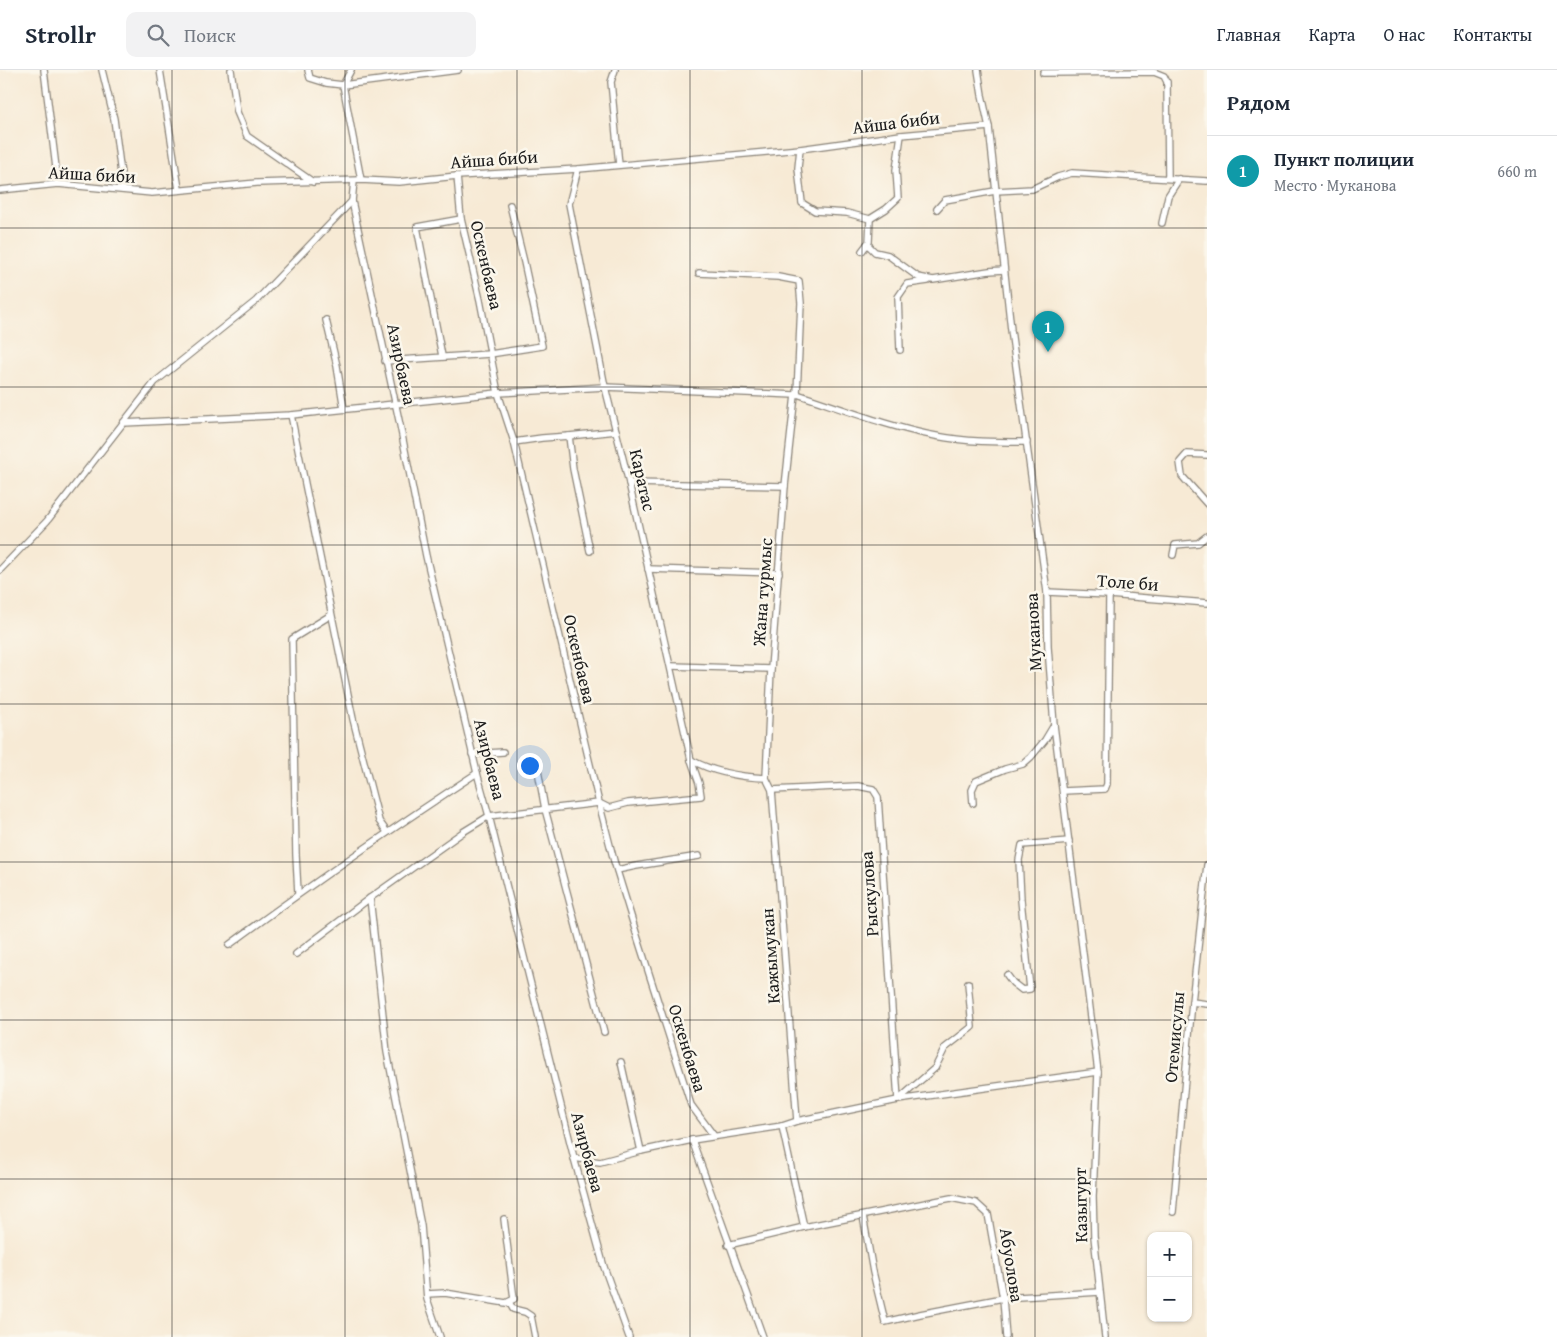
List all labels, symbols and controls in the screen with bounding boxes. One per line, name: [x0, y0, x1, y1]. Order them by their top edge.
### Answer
search box: [126, 12, 476, 57]
text: Strollr: [25, 17, 96, 52]
icon: search: [144, 21, 172, 49]
text: Поиск: [184, 21, 236, 49]
text: Главная: [1217, 21, 1281, 48]
text: Карта: [1309, 21, 1355, 48]
text: О нас: [1383, 21, 1425, 48]
text: Контакты: [1453, 21, 1532, 48]
text: Рядом: [1227, 87, 1290, 118]
street label: Айша биби: [851, 103, 941, 141]
street label: Айша биби: [449, 142, 539, 176]
text: Пункт полиции: [1274, 145, 1414, 173]
street label: Айша биби: [48, 158, 137, 190]
text: 1: [1239, 159, 1247, 183]
text: 660 m: [1497, 159, 1537, 183]
text: Место · Муканова: [1274, 173, 1396, 197]
street label: Оскенбаева: [464, 218, 510, 313]
pin: 1: [1032, 311, 1064, 352]
street label: Азирбаева: [380, 321, 424, 408]
street label: Каратас: [623, 446, 663, 514]
street label: Жана турмыс: [745, 537, 779, 648]
street label: Толе би: [1096, 566, 1160, 598]
street label: Муканова: [1017, 592, 1049, 672]
street label: Оскенбаева: [557, 612, 603, 707]
street label: Азирбаева: [467, 716, 513, 803]
your location: [517, 753, 543, 779]
street label: Рыскулова: [853, 850, 885, 937]
street label: Кажымукан: [753, 907, 787, 1005]
street label: Отемисулы: [1157, 990, 1191, 1084]
street label: Оскенбаева: [662, 1001, 714, 1096]
street label: Азирбаева: [564, 1109, 612, 1196]
street label: Казыгурт: [1066, 1167, 1094, 1243]
street label: Абуолова: [993, 1226, 1031, 1305]
map controls: [1147, 1232, 1192, 1322]
button: +: [1147, 1232, 1192, 1277]
button: −: [1147, 1277, 1192, 1322]

